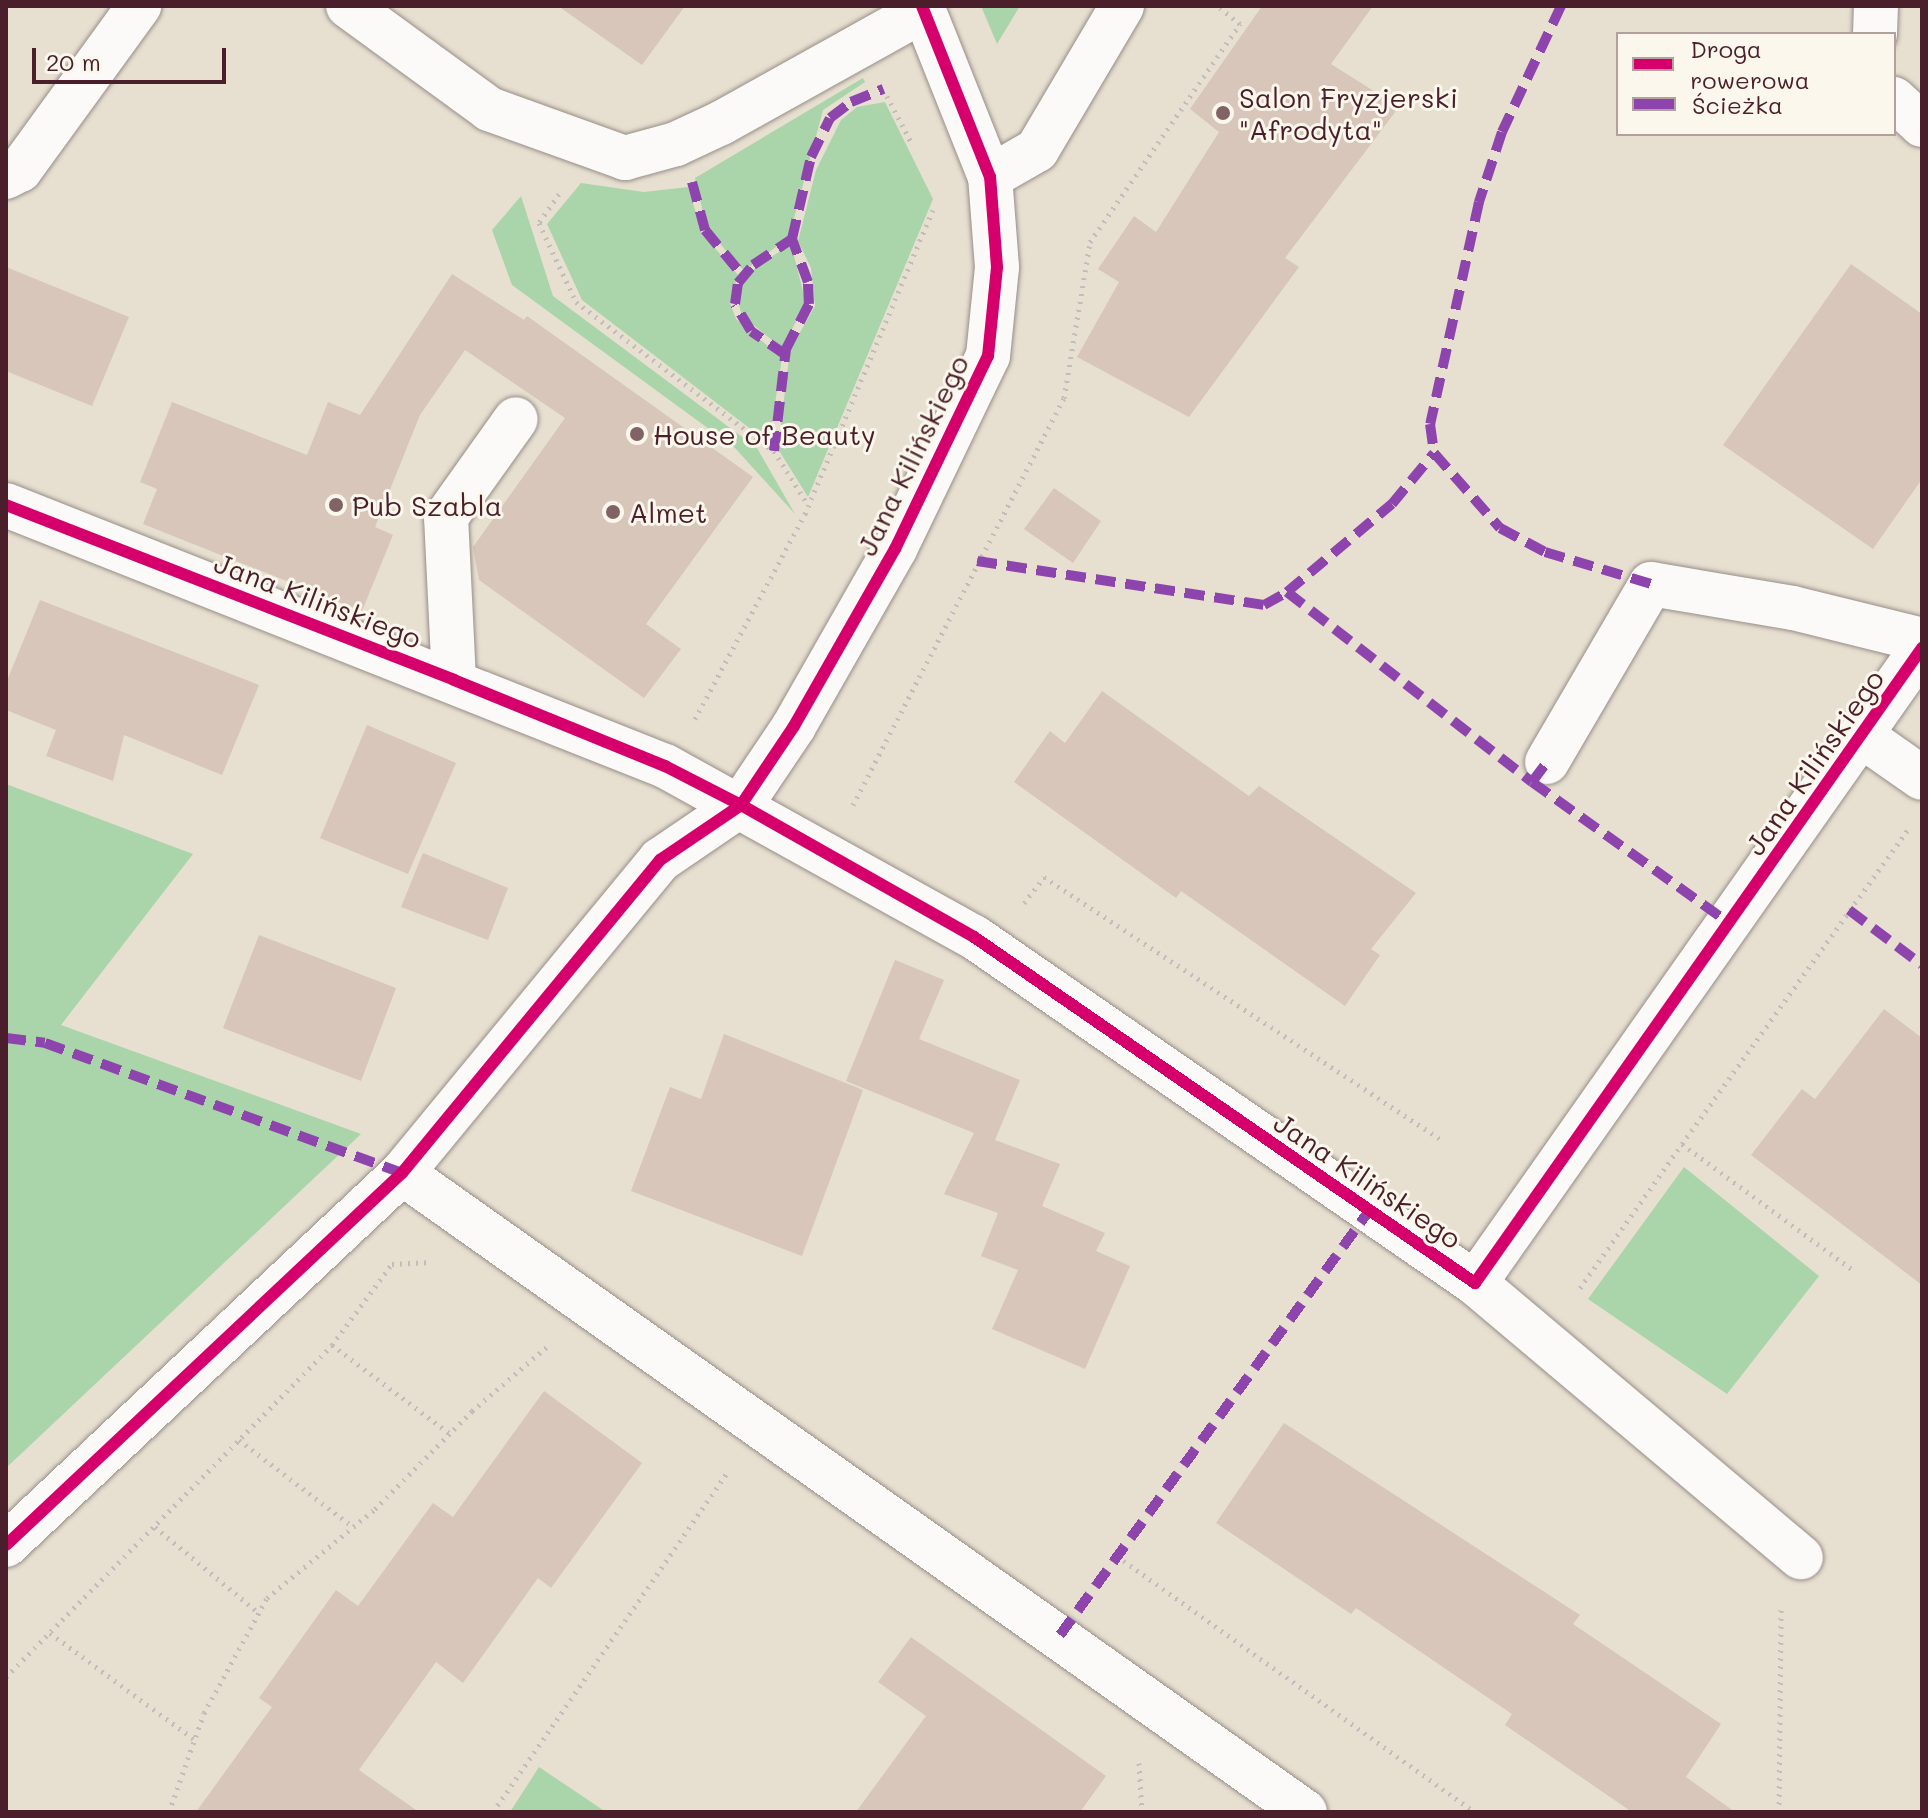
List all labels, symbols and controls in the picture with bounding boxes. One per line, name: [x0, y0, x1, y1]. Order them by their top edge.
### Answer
scale bar: [36, 32, 230, 82]
legend: [1616, 32, 1896, 136]
text: Droga rowerowa: [1690, 33, 1810, 95]
text: 20 m: [46, 46, 101, 77]
place label: Salon Fryzjerski "Afrodyta": [1239, 80, 1458, 146]
text: Ścieżka: [1692, 89, 1783, 120]
marker: Salon Fryzjerski "Afrodyta": [1214, 104, 1232, 122]
street label: Jana Kilińskiego: [849, 349, 975, 561]
place label: House of Beauty: [653, 417, 876, 451]
marker: House of Beauty: [628, 425, 646, 443]
place label: Pub Szabla: [352, 488, 502, 522]
place label: Almet: [629, 495, 707, 529]
marker: Pub Szabla: [327, 496, 345, 514]
marker: Almet: [604, 503, 622, 521]
street label: Jana Kilińskiego: [210, 545, 426, 655]
street label: Jana Kilińskiego: [1738, 663, 1890, 861]
street label: Jana Kilińskiego: [1268, 1105, 1468, 1255]

